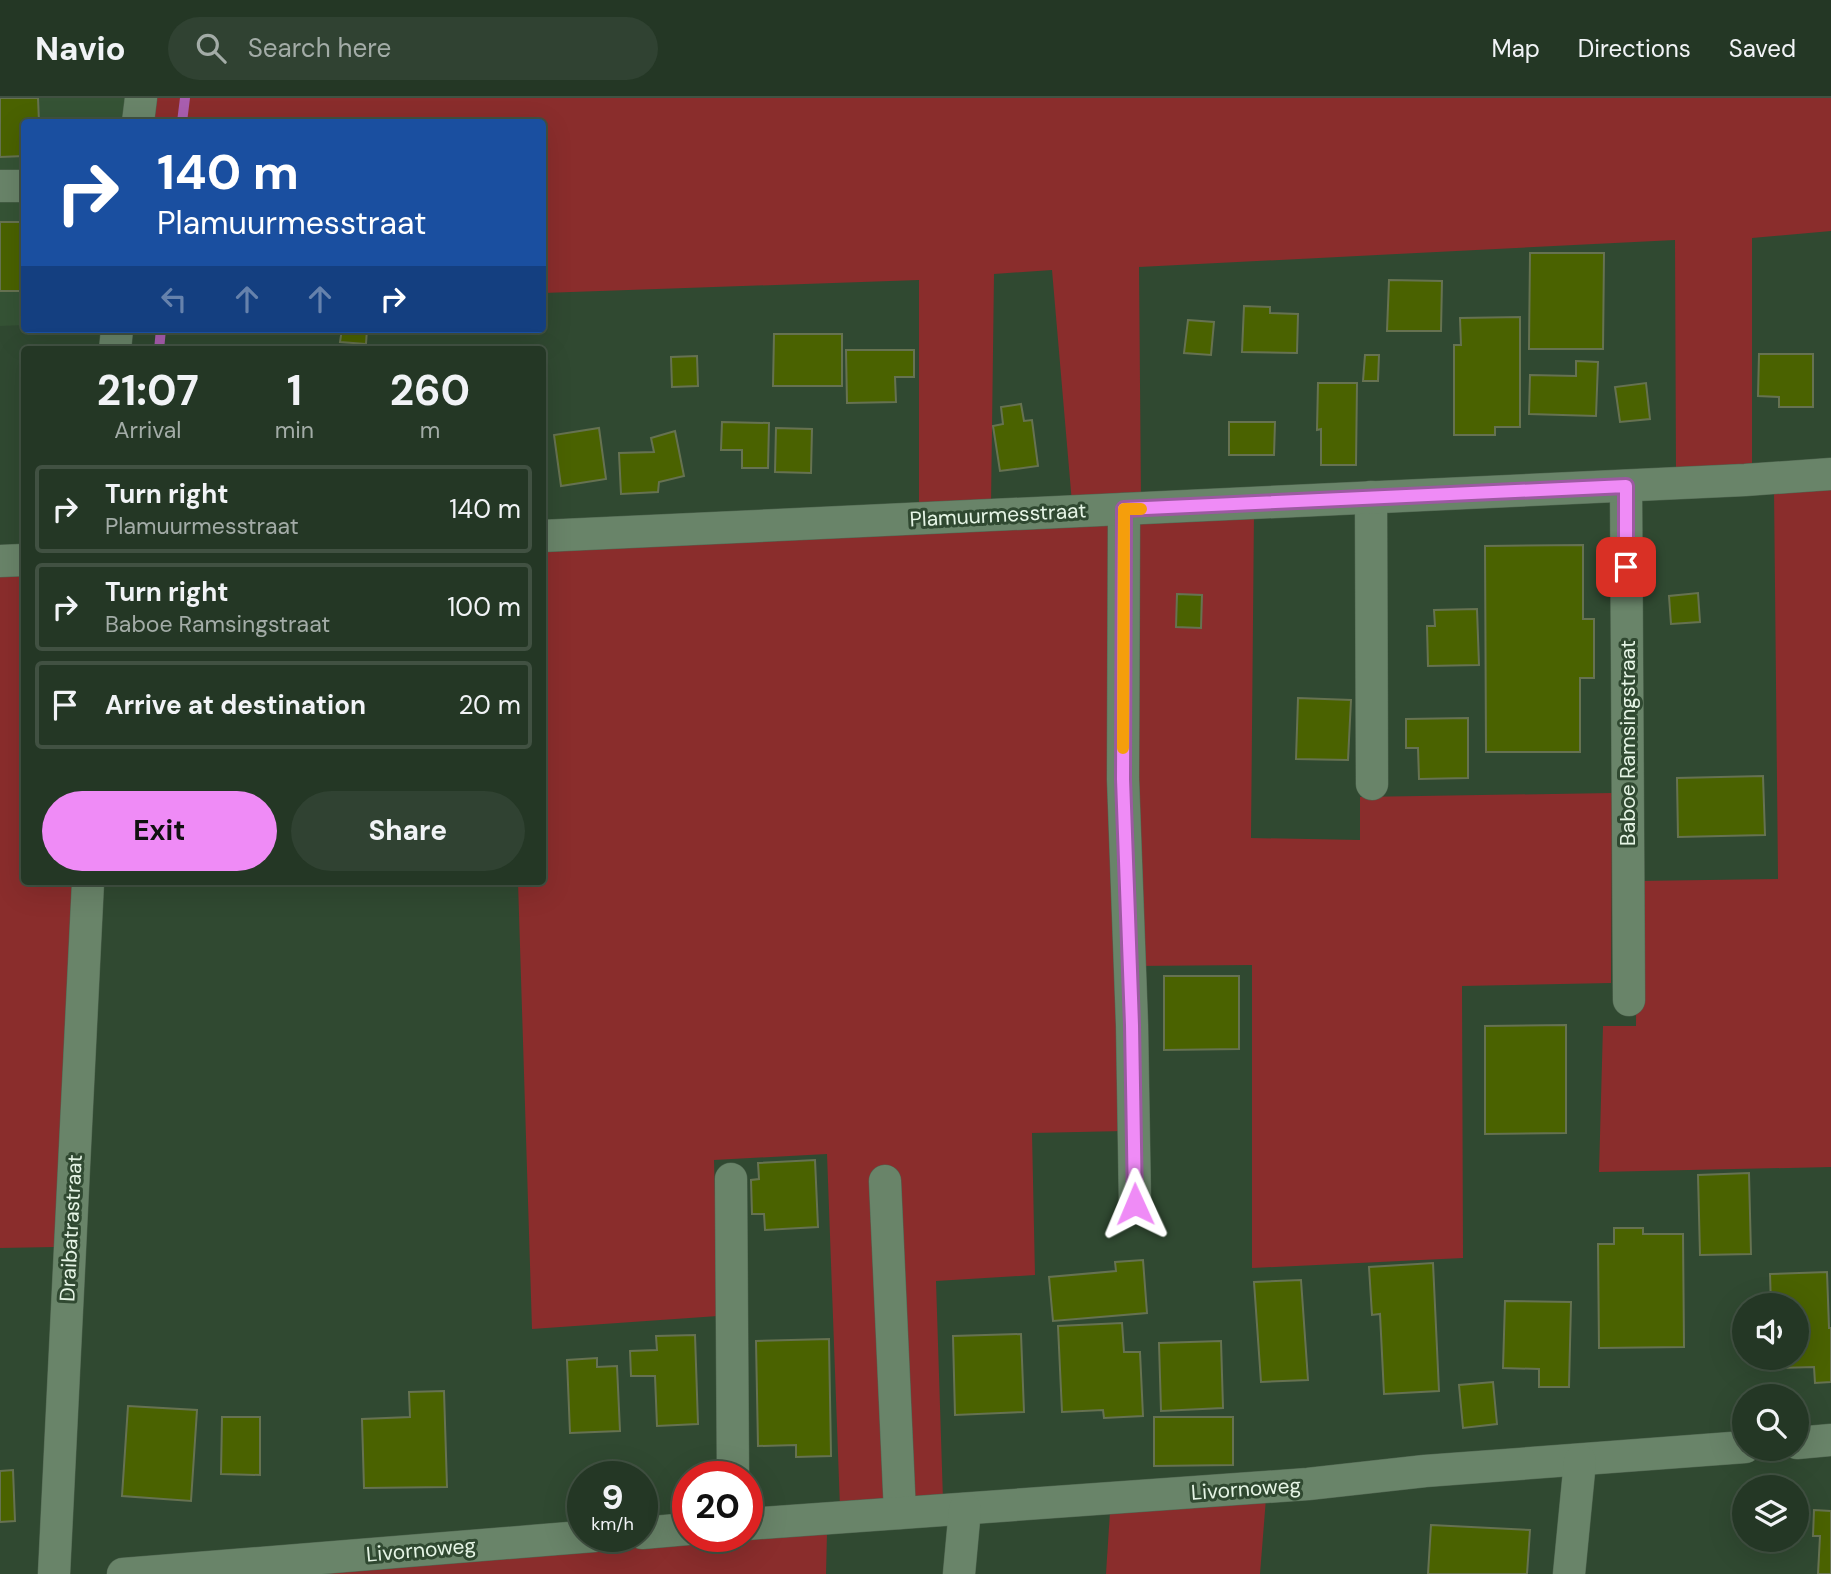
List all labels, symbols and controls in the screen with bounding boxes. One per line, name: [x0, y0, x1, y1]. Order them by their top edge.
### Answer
search box: [168, 17, 658, 80]
text: Navio: [35, 27, 126, 70]
icon: search: [192, 29, 230, 67]
text: Search here: [248, 31, 391, 65]
text: Map: [1492, 33, 1540, 64]
text: Directions: [1578, 33, 1691, 64]
text: Saved: [1729, 33, 1796, 64]
text: 140 m: [157, 140, 299, 204]
icon: right: [42, 147, 133, 238]
text: Plamuurmesstraat: [157, 202, 427, 244]
icon: left: [155, 280, 193, 318]
icon: ahead: [228, 280, 266, 318]
icon: ahead: [301, 280, 339, 318]
icon: right: [374, 280, 412, 318]
text: 21:07: [97, 363, 199, 418]
text: 1: [287, 363, 302, 418]
text: 260: [390, 363, 470, 418]
text: Arrival: [114, 415, 181, 445]
text: min: [275, 415, 314, 445]
text: m: [420, 415, 440, 445]
text: Turn right: [105, 477, 229, 511]
icon: right: [46, 490, 84, 528]
text: 140 m: [449, 492, 521, 526]
street label: Plamuurmesstraat: [909, 496, 1087, 534]
text: Plamuurmesstraat: [105, 511, 299, 541]
pin: [1596, 537, 1656, 597]
icon: arrive: [1607, 548, 1645, 586]
text: Turn right: [105, 575, 229, 609]
icon: right: [46, 588, 84, 626]
text: 100 m: [447, 590, 521, 624]
text: Baboe Ramsingstraat: [105, 609, 330, 639]
street label: Baboe Ramsingstraat: [1614, 640, 1642, 846]
icon: arrive: [46, 686, 84, 724]
text: Arrive at destination: [105, 688, 366, 722]
text: 20 m: [458, 688, 521, 722]
button: Exit: [42, 791, 277, 871]
button: Share: [291, 791, 525, 871]
street label: Draibatrastraat: [53, 1154, 89, 1302]
position arrow: [1098, 1167, 1172, 1241]
map controls: [1732, 1293, 1809, 1552]
button: sound: [1732, 1293, 1809, 1370]
button: search: [1732, 1384, 1809, 1461]
speed limit sign: 20: [672, 1461, 763, 1552]
street label: Livornoweg: [1190, 1471, 1302, 1507]
text: 9: [601, 1474, 624, 1520]
button: layers: [1732, 1475, 1809, 1552]
text: km/h: [591, 1512, 634, 1536]
street label: Livornoweg: [365, 1531, 477, 1569]

